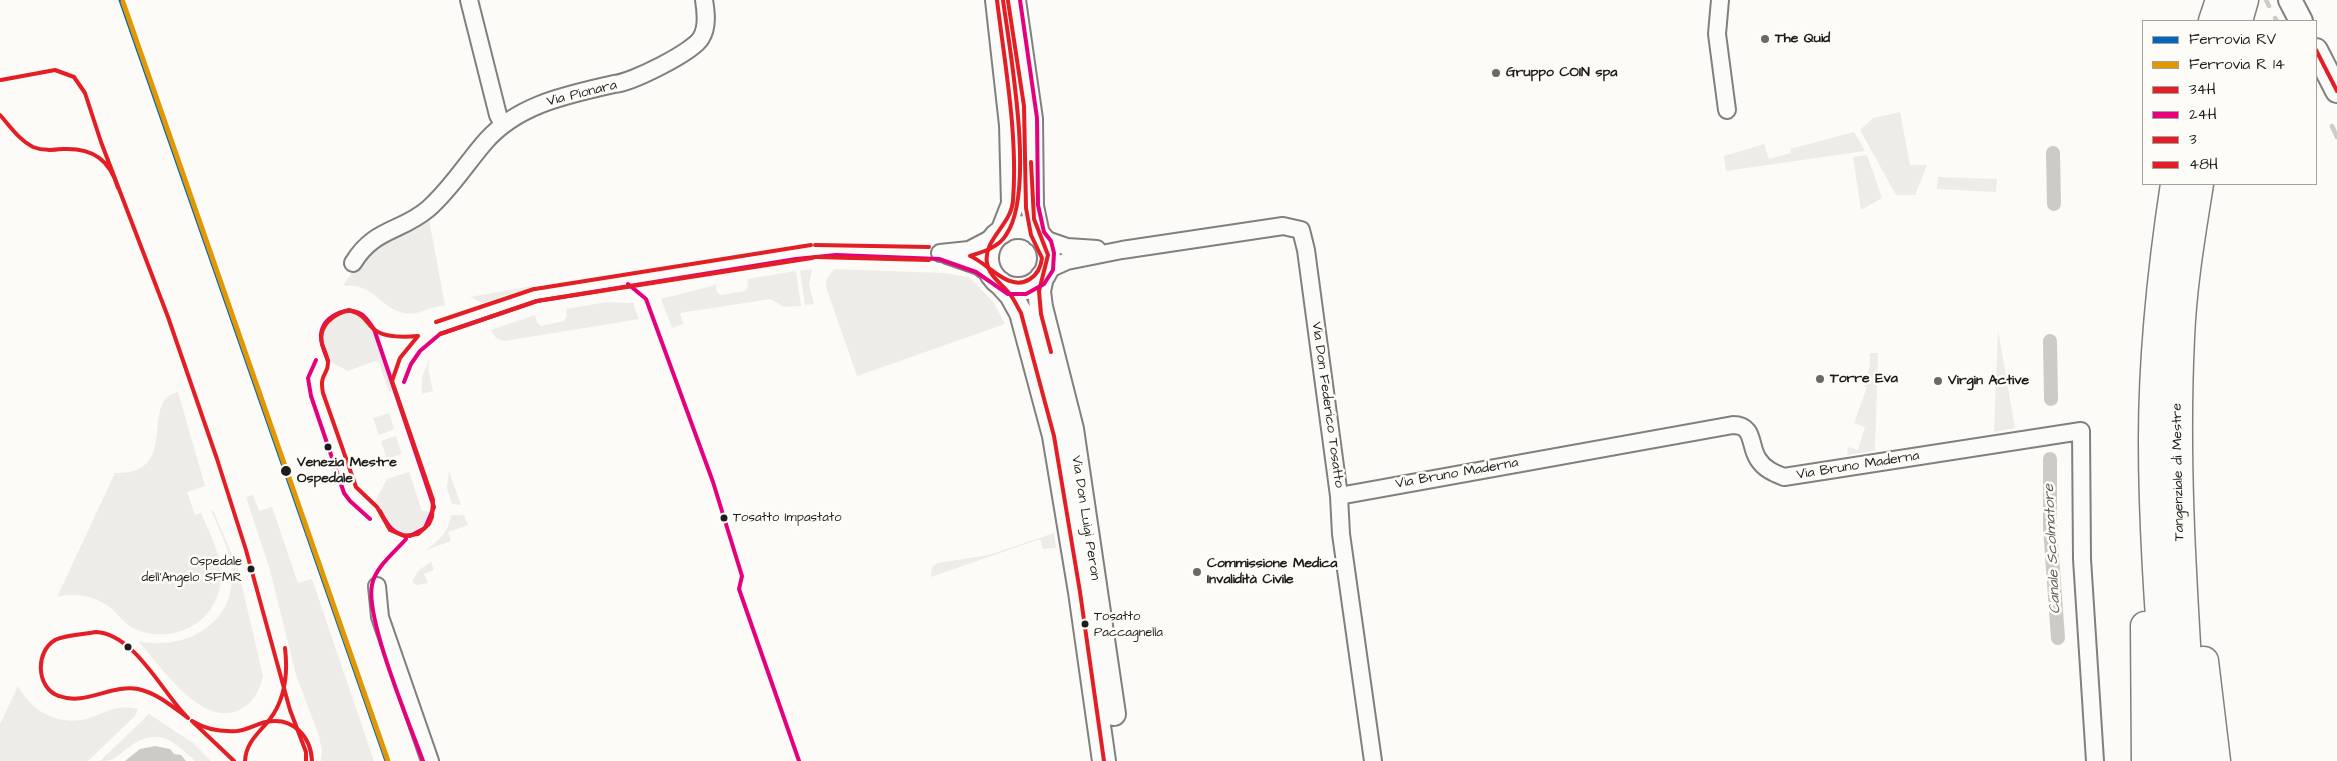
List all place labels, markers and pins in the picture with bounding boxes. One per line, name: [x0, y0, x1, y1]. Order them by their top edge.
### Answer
place label: The Quid: [1775, 31, 1830, 47]
marker: The Quid: [1759, 33, 1771, 45]
place label: Gruppo COIN spa: [1506, 65, 1617, 81]
marker: Gruppo COIN spa: [1490, 67, 1502, 79]
place label: Torre Eva: [1830, 371, 1898, 387]
marker: Torre Eva: [1814, 373, 1826, 385]
place label: Virgin Active: [1948, 373, 2029, 389]
marker: Virgin Active: [1932, 375, 1944, 387]
unlabelled marker: [323, 442, 333, 452]
place label: Venezia Mestre Ospedale: [297, 455, 397, 488]
marker: Venezia Mestre Ospedale: [279, 464, 293, 478]
place label: Tosatto Impastato: [733, 510, 841, 526]
marker: Tosatto Impastato: [719, 513, 729, 523]
place label: Ospedale dell'Angelo SFMR: [142, 554, 242, 585]
place label: Commissione Medica Invalidità Civile: [1207, 556, 1337, 588]
marker: Ospedale dell'Angelo SFMR: [246, 564, 256, 574]
marker: Commissione Medica Invalidità Civile: [1191, 566, 1203, 578]
place label: Tosatto Paccagnella: [1094, 609, 1163, 640]
marker: Tosatto Paccagnella: [1080, 619, 1090, 629]
unlabelled marker: [123, 642, 133, 652]

